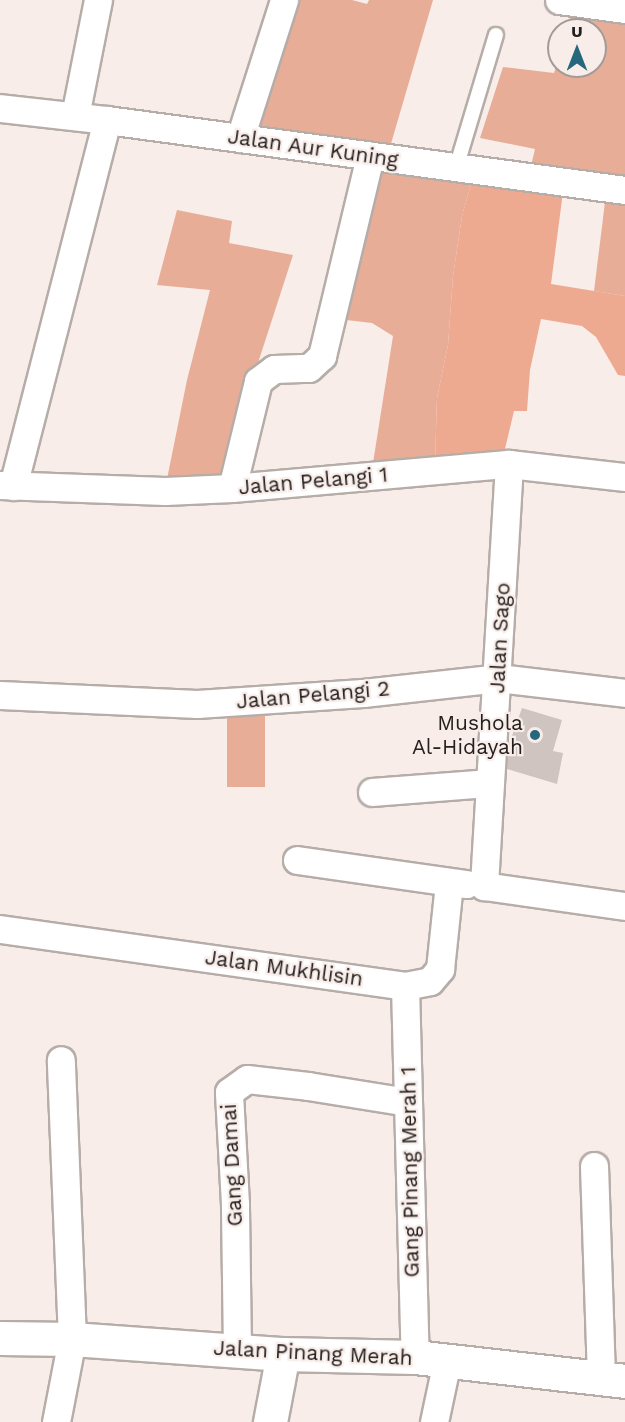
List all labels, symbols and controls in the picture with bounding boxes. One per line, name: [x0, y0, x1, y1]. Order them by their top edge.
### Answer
north arrow: [547, 18, 607, 78]
text: U: [571, 22, 583, 41]
street label: Jalan Aur Kuning: [225, 123, 401, 173]
street label: Jalan Pelangi 1: [237, 462, 389, 500]
street label: Jalan Sago: [485, 582, 515, 694]
street label: Jalan Pelangi 2: [235, 676, 391, 714]
place label: Mushola Al-Hidayah: [412, 710, 523, 760]
marker: Mushola Al-Hidayah: [528, 728, 542, 742]
street label: Jalan Mukhlisin: [203, 944, 365, 992]
street label: Gang Pinang Merah 1: [396, 1066, 424, 1278]
street label: Gang Damai: [216, 1103, 248, 1227]
street label: Jalan Pinang Merah: [213, 1335, 413, 1371]

